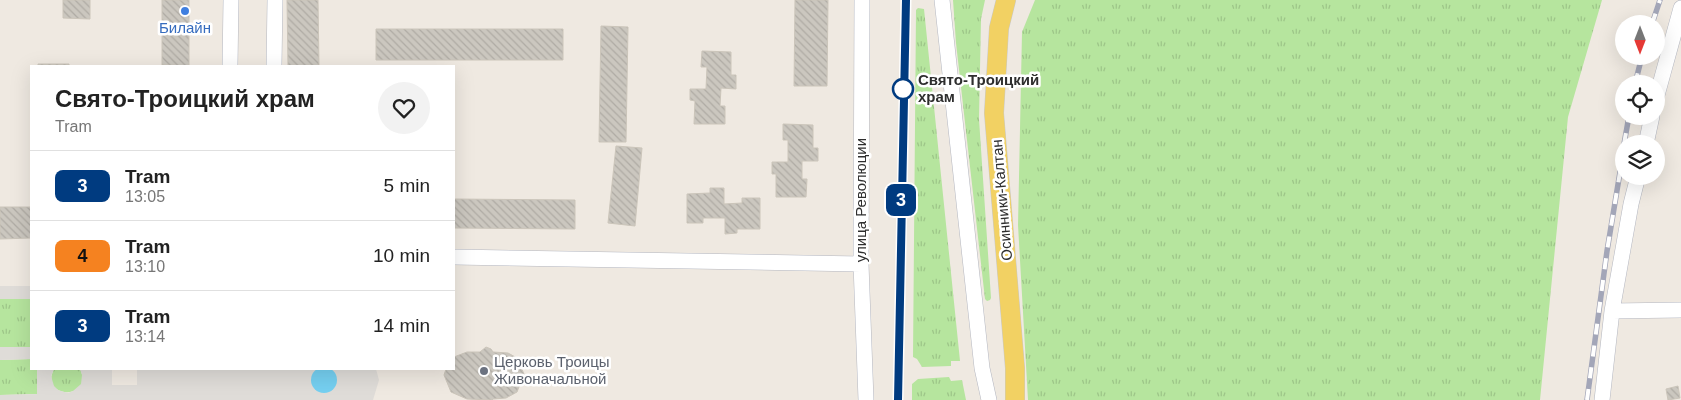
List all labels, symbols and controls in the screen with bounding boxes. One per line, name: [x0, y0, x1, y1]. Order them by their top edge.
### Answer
marker: Билайн: [179, 5, 191, 17]
north arrow: [1615, 15, 1665, 65]
map controls: [1615, 15, 1665, 185]
place label: Билайн: [159, 19, 211, 36]
place label: Свято-Троицкий храм: [918, 71, 1039, 105]
button: locate: [1615, 75, 1665, 125]
marker: Свято-Троицкий храм: [892, 78, 914, 100]
button: heart: [378, 82, 430, 134]
text: Свято-Троицкий храм: [55, 85, 315, 112]
text: Tram: [55, 118, 92, 135]
button: layers: [1615, 135, 1665, 185]
street label: улица Революции: [852, 138, 869, 262]
street label: Осинники-Калтан: [988, 139, 1015, 261]
text: Tram: [125, 166, 170, 187]
text: 5 min: [384, 175, 430, 196]
text: 3: [77, 176, 88, 196]
line badge: 3: [885, 184, 917, 216]
text: 13:05: [125, 188, 165, 205]
text: 3: [896, 190, 906, 210]
text: Tram: [125, 236, 170, 257]
text: 10 min: [373, 245, 430, 266]
text: 4: [77, 246, 88, 266]
text: 13:10: [125, 258, 165, 275]
text: Tram: [125, 306, 170, 327]
text: 14 min: [373, 315, 430, 336]
text: 3: [77, 316, 88, 336]
text: 13:14: [125, 328, 165, 345]
place label: Церковь Троицы Живоначальной: [494, 353, 610, 387]
marker: Церковь Троицы Живоначальной: [478, 365, 490, 377]

